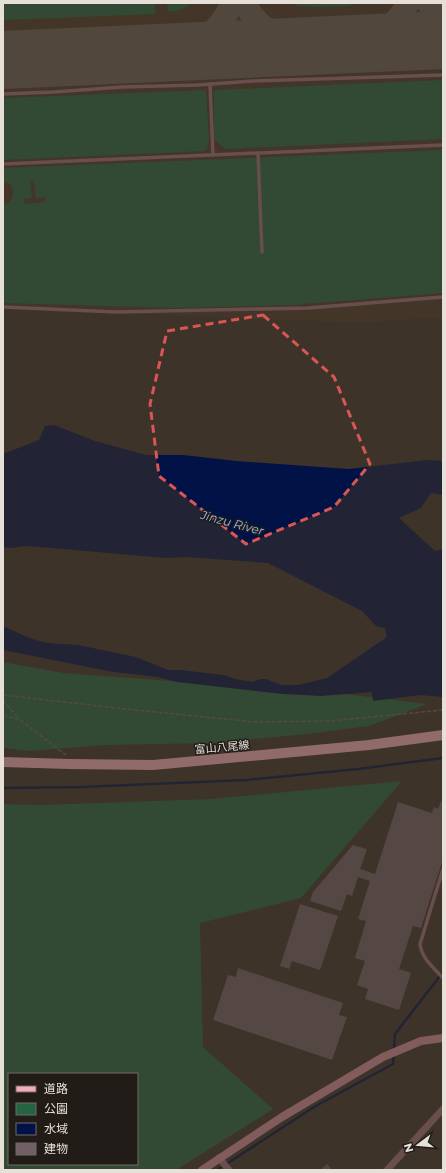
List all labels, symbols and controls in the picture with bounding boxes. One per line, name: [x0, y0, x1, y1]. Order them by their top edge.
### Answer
water label: Jinzu River: [198, 507, 266, 538]
street label: 富山八尾線: [194, 738, 250, 756]
legend: [8, 1073, 138, 1165]
text: 道路: [44, 1081, 68, 1096]
text: 公園: [44, 1101, 68, 1116]
text: 水域: [44, 1121, 68, 1136]
north arrow: [398, 1125, 438, 1165]
text: 建物: [44, 1141, 68, 1156]
text: N: [400, 1142, 416, 1154]

